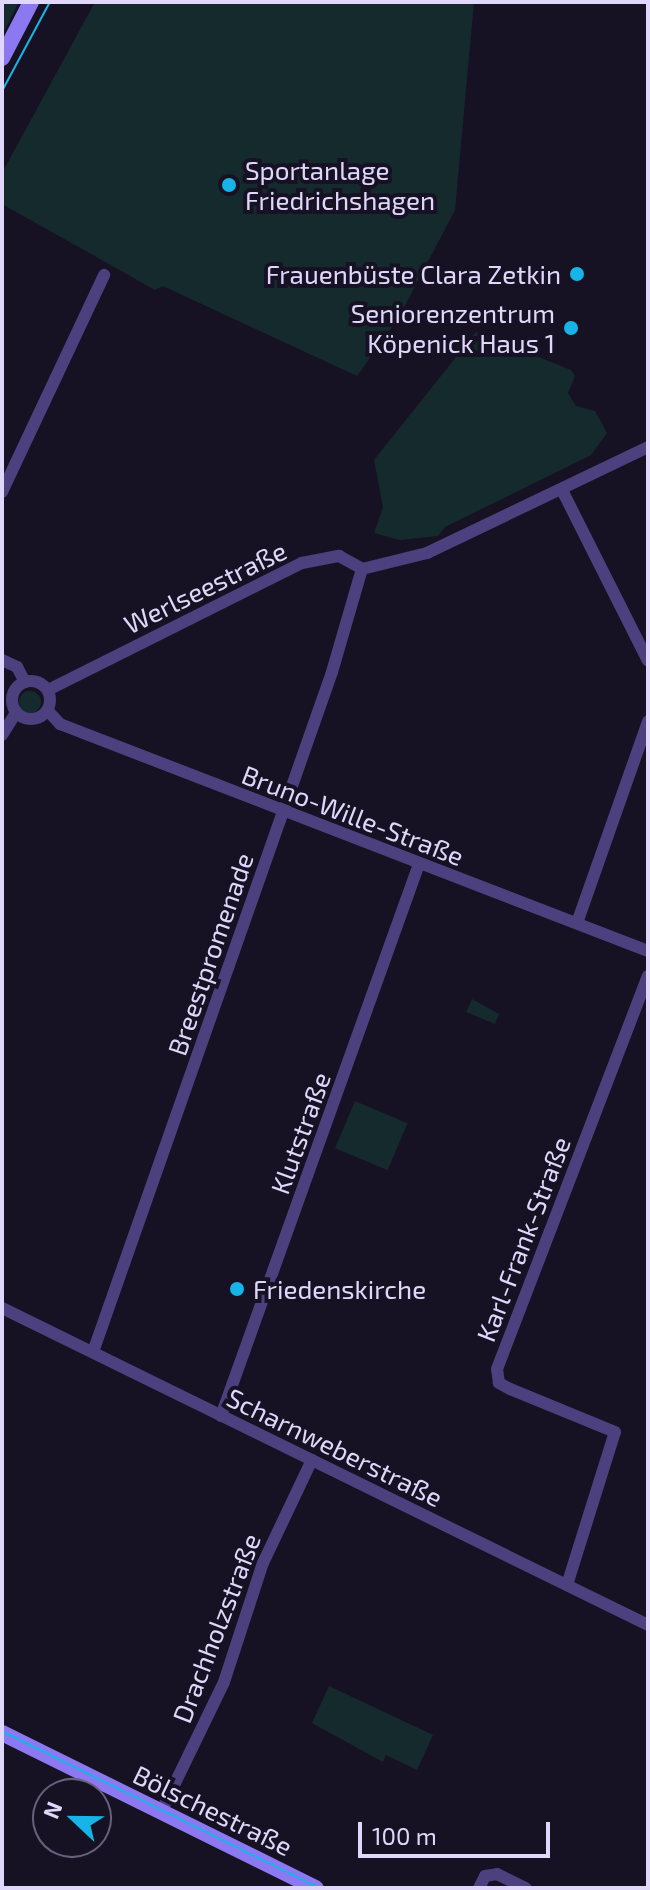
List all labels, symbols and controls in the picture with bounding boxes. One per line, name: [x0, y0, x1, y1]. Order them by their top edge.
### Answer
place label: Sportanlage Friedrichshagen: [245, 154, 435, 216]
marker: Sportanlage Friedrichshagen: [220, 176, 238, 194]
place label: Frauenbüste Clara Zetkin: [266, 258, 561, 290]
marker: Frauenbüste Clara Zetkin: [568, 265, 586, 283]
place label: Seniorenzentrum Köpenick Haus 1: [351, 297, 555, 358]
marker: Seniorenzentrum Köpenick Haus 1: [562, 319, 580, 337]
street label: Werlseestraße: [119, 534, 291, 640]
street label: Bruno-Wille-Straße: [238, 758, 468, 872]
street label: Breestpromenade: [161, 849, 259, 1059]
street label: Klutstraße: [264, 1068, 336, 1198]
street label: Karl-Frank-Straße: [470, 1132, 576, 1346]
place label: Friedenskirche: [253, 1273, 426, 1305]
marker: Friedenskirche: [228, 1280, 246, 1298]
street label: Scharnweberstraße: [222, 1381, 448, 1513]
street label: Drachholzstraße: [166, 1529, 266, 1727]
street label: Bölschestraße: [128, 1758, 298, 1862]
north arrow: [32, 1778, 112, 1858]
text: N: [37, 1798, 67, 1822]
scale bar: [362, 1806, 554, 1856]
text: 100 m: [372, 1821, 437, 1850]

